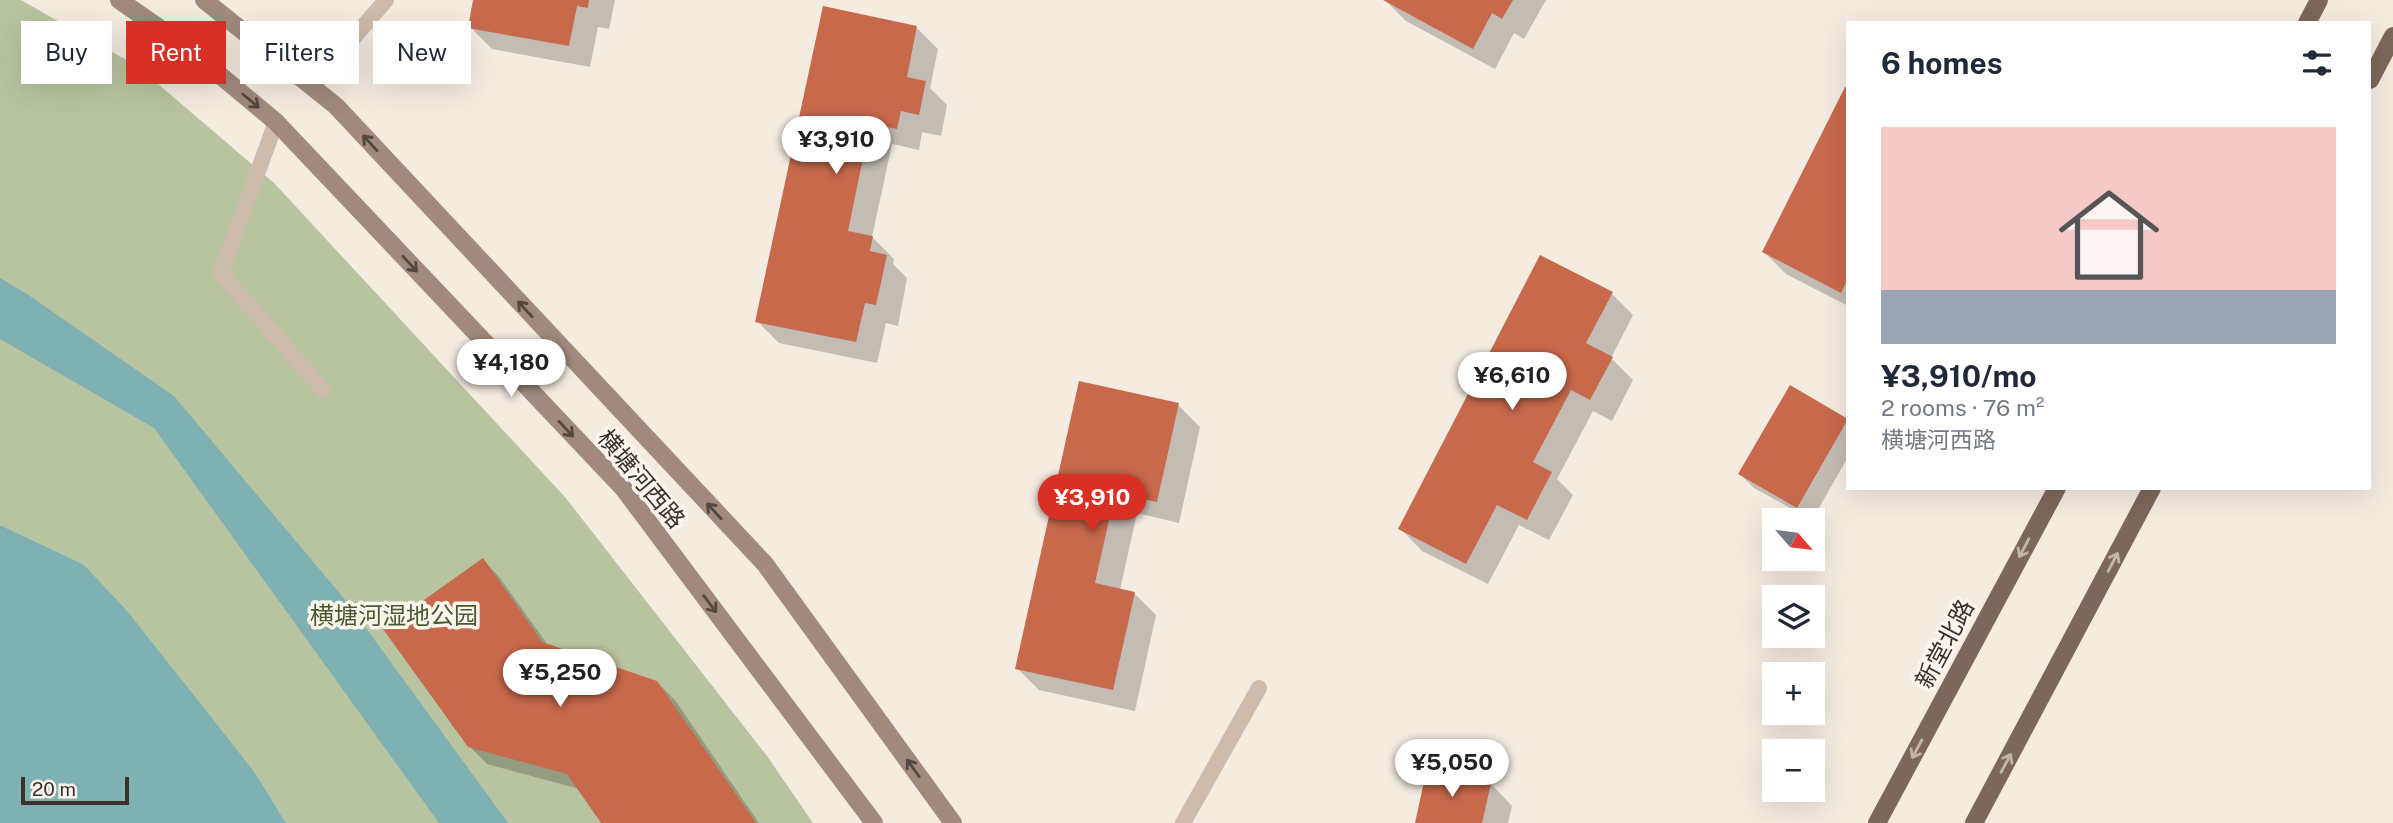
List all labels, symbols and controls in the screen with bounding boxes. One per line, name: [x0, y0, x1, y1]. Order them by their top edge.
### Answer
chip: Buy: [21, 21, 112, 84]
chip: Rent: [126, 21, 226, 84]
chip: Filters: [240, 21, 359, 84]
chip: New: [373, 21, 471, 84]
icon: filters: [2298, 44, 2336, 82]
text: 6 homes: [1881, 45, 2003, 81]
one-way arrow: [241, 93, 259, 109]
pin: ¥3,910: [779, 116, 893, 176]
text: ¥3,910: [798, 125, 874, 152]
one-way arrow: [362, 134, 378, 152]
icon: home: [2046, 172, 2172, 298]
one-way arrow: [401, 255, 418, 272]
one-way arrow: [517, 301, 534, 318]
pin: ¥4,180: [454, 340, 568, 399]
text: ¥4,180: [473, 348, 549, 375]
pin: ¥6,610: [1455, 352, 1569, 412]
text: ¥3,910/mo: [1881, 358, 2037, 394]
text: ¥6,610: [1474, 361, 1550, 388]
text: 2 rooms · 76 m²: [1881, 394, 2044, 421]
one-way arrow: [558, 420, 575, 437]
street label: 横塘河西路: [592, 423, 691, 533]
text: 横塘河西路: [1881, 426, 1996, 453]
pin: ¥3,910: [1035, 475, 1149, 534]
text: ¥3,910: [1054, 483, 1130, 510]
one-way arrow: [706, 503, 723, 520]
north arrow: [1762, 508, 1825, 570]
map controls: [1762, 508, 1825, 802]
one-way arrow: [2017, 538, 2031, 558]
one-way arrow: [2107, 552, 2120, 573]
button: layers: [1762, 585, 1825, 648]
one-way arrow: [702, 595, 717, 614]
street label: 新堂北路: [1909, 595, 1979, 692]
park label: 横塘河湿地公园: [310, 601, 478, 629]
pin: ¥5,250: [503, 650, 617, 709]
text: ¥5,250: [519, 658, 601, 685]
button: +: [1762, 662, 1825, 725]
one-way arrow: [1909, 738, 1923, 759]
button: −: [1762, 739, 1825, 802]
pin: ¥5,050: [1395, 740, 1509, 799]
text: ¥5,050: [1411, 748, 1493, 775]
one-way arrow: [2000, 753, 2013, 774]
one-way arrow: [906, 759, 920, 778]
scale bar: [21, 774, 130, 806]
text: 20 m: [32, 778, 76, 800]

